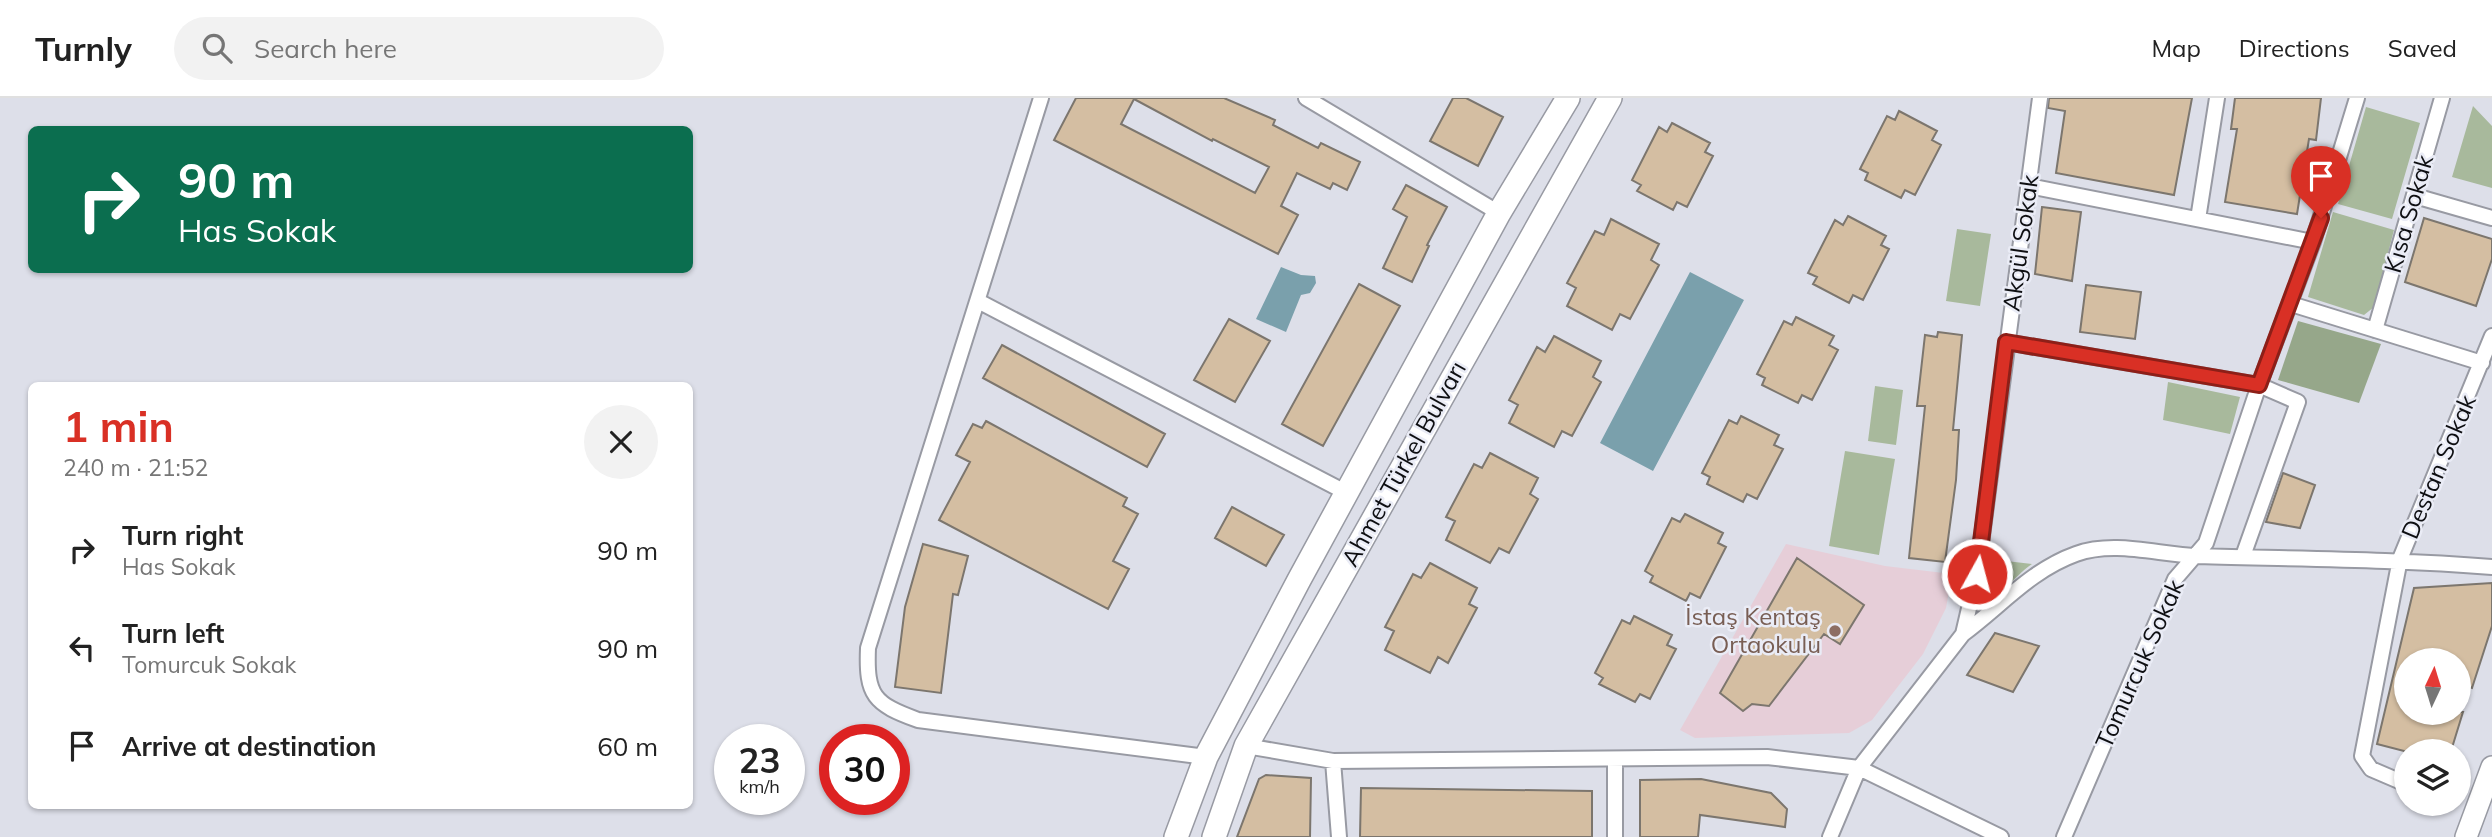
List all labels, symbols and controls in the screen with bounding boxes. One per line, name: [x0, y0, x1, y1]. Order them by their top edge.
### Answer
search box: [174, 17, 664, 80]
text: Turnly: [35, 28, 132, 69]
icon: search: [198, 29, 236, 67]
text: Search here: [254, 32, 397, 65]
text: Map: [2151, 33, 2201, 63]
text: Directions: [2239, 33, 2350, 63]
text: Saved: [2388, 33, 2457, 63]
pin: [2291, 146, 2351, 218]
text: 90 m: [178, 149, 294, 210]
street label: Kısa Sokak: [2377, 151, 2439, 276]
icon: right: [63, 154, 154, 245]
icon: arrive: [2302, 157, 2340, 195]
street label: Akgül Sokak: [1996, 172, 2045, 313]
text: Has Sokak: [178, 210, 336, 250]
street label: Ahmet Türkel Bulvarı: [1334, 356, 1472, 571]
street label: Destan Sokak: [2394, 389, 2482, 543]
text: 1 min: [63, 400, 174, 453]
button: close: [584, 405, 658, 479]
text: 240 m · 21:52: [63, 453, 208, 482]
text: Turn right: [122, 519, 243, 552]
icon: right: [63, 531, 101, 569]
text: 90 m: [597, 534, 658, 567]
position arrow: [1940, 537, 2014, 611]
text: Has Sokak: [122, 552, 236, 581]
street label: Tomurcuk Sokak: [2088, 574, 2190, 753]
place label: İstaş Kentaş Ortaokulu: [1685, 601, 1821, 659]
text: Turn left: [122, 617, 224, 650]
marker: İstaş Kentaş Ortaokulu: [1827, 623, 1843, 639]
icon: left: [63, 629, 101, 667]
text: 90 m: [597, 632, 658, 665]
north arrow: [2394, 648, 2471, 724]
map controls: [2394, 648, 2471, 816]
text: Tomurcuk Sokak: [122, 650, 296, 679]
speed limit sign: 30: [819, 724, 910, 815]
icon: arrive: [63, 727, 101, 765]
text: Arrive at destination: [122, 730, 377, 763]
text: 60 m: [597, 730, 658, 763]
text: 23: [738, 738, 781, 782]
button: layers: [2394, 739, 2471, 816]
text: km/h: [739, 775, 780, 798]

